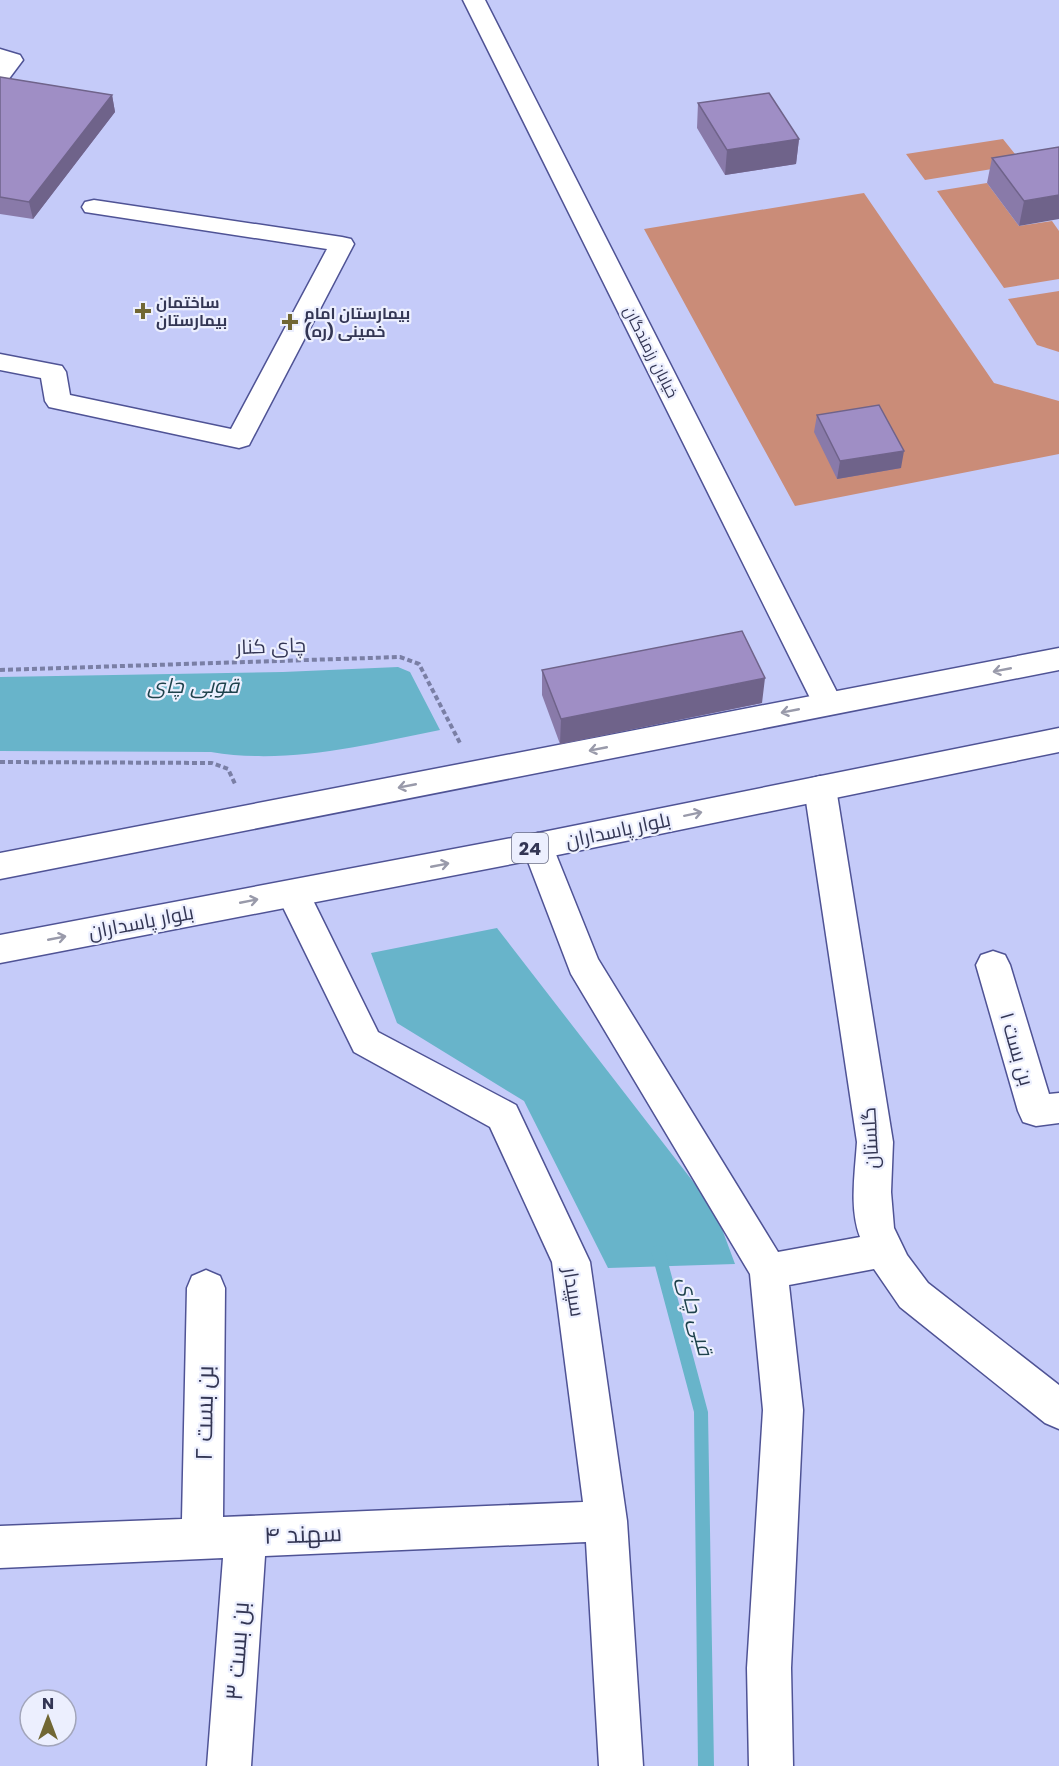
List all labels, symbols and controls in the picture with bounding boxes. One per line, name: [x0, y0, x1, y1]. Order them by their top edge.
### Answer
place label: ساختمان بیمارستان: [156, 291, 227, 332]
marker: ساختمان بیمارستان: [134, 302, 152, 320]
place label: بیمارستان امام خمینی (ره): [304, 302, 410, 343]
street label: خیابان رزمندگان: [618, 302, 684, 402]
marker: بیمارستان امام خمینی (ره): [281, 313, 299, 331]
street label: چای کنار: [235, 631, 306, 661]
one-way arrow: [992, 665, 1012, 676]
water label: قوبی چای: [147, 671, 240, 700]
one-way arrow: [780, 706, 800, 717]
one-way arrow: [589, 744, 609, 755]
one-way arrow: [398, 781, 417, 792]
street label: بلوار پاسداران: [563, 805, 673, 855]
one-way arrow: [683, 808, 703, 819]
road number: 24: [512, 833, 548, 863]
one-way arrow: [430, 859, 450, 870]
one-way arrow: [239, 895, 258, 906]
street label: بلوار پاسداران: [86, 898, 196, 946]
one-way arrow: [47, 932, 67, 943]
street label: بن بست ۱: [993, 1009, 1041, 1089]
street label: گلستان: [854, 1106, 886, 1170]
street label: سپیدار: [556, 1264, 592, 1319]
water label: قبی چای: [672, 1273, 721, 1360]
street label: بن بست ۲: [187, 1365, 221, 1461]
street label: سهند ۴: [263, 1516, 343, 1552]
street label: بن بست ۳: [217, 1601, 257, 1701]
north arrow: [18, 1688, 78, 1748]
text: N: [42, 1692, 54, 1715]

